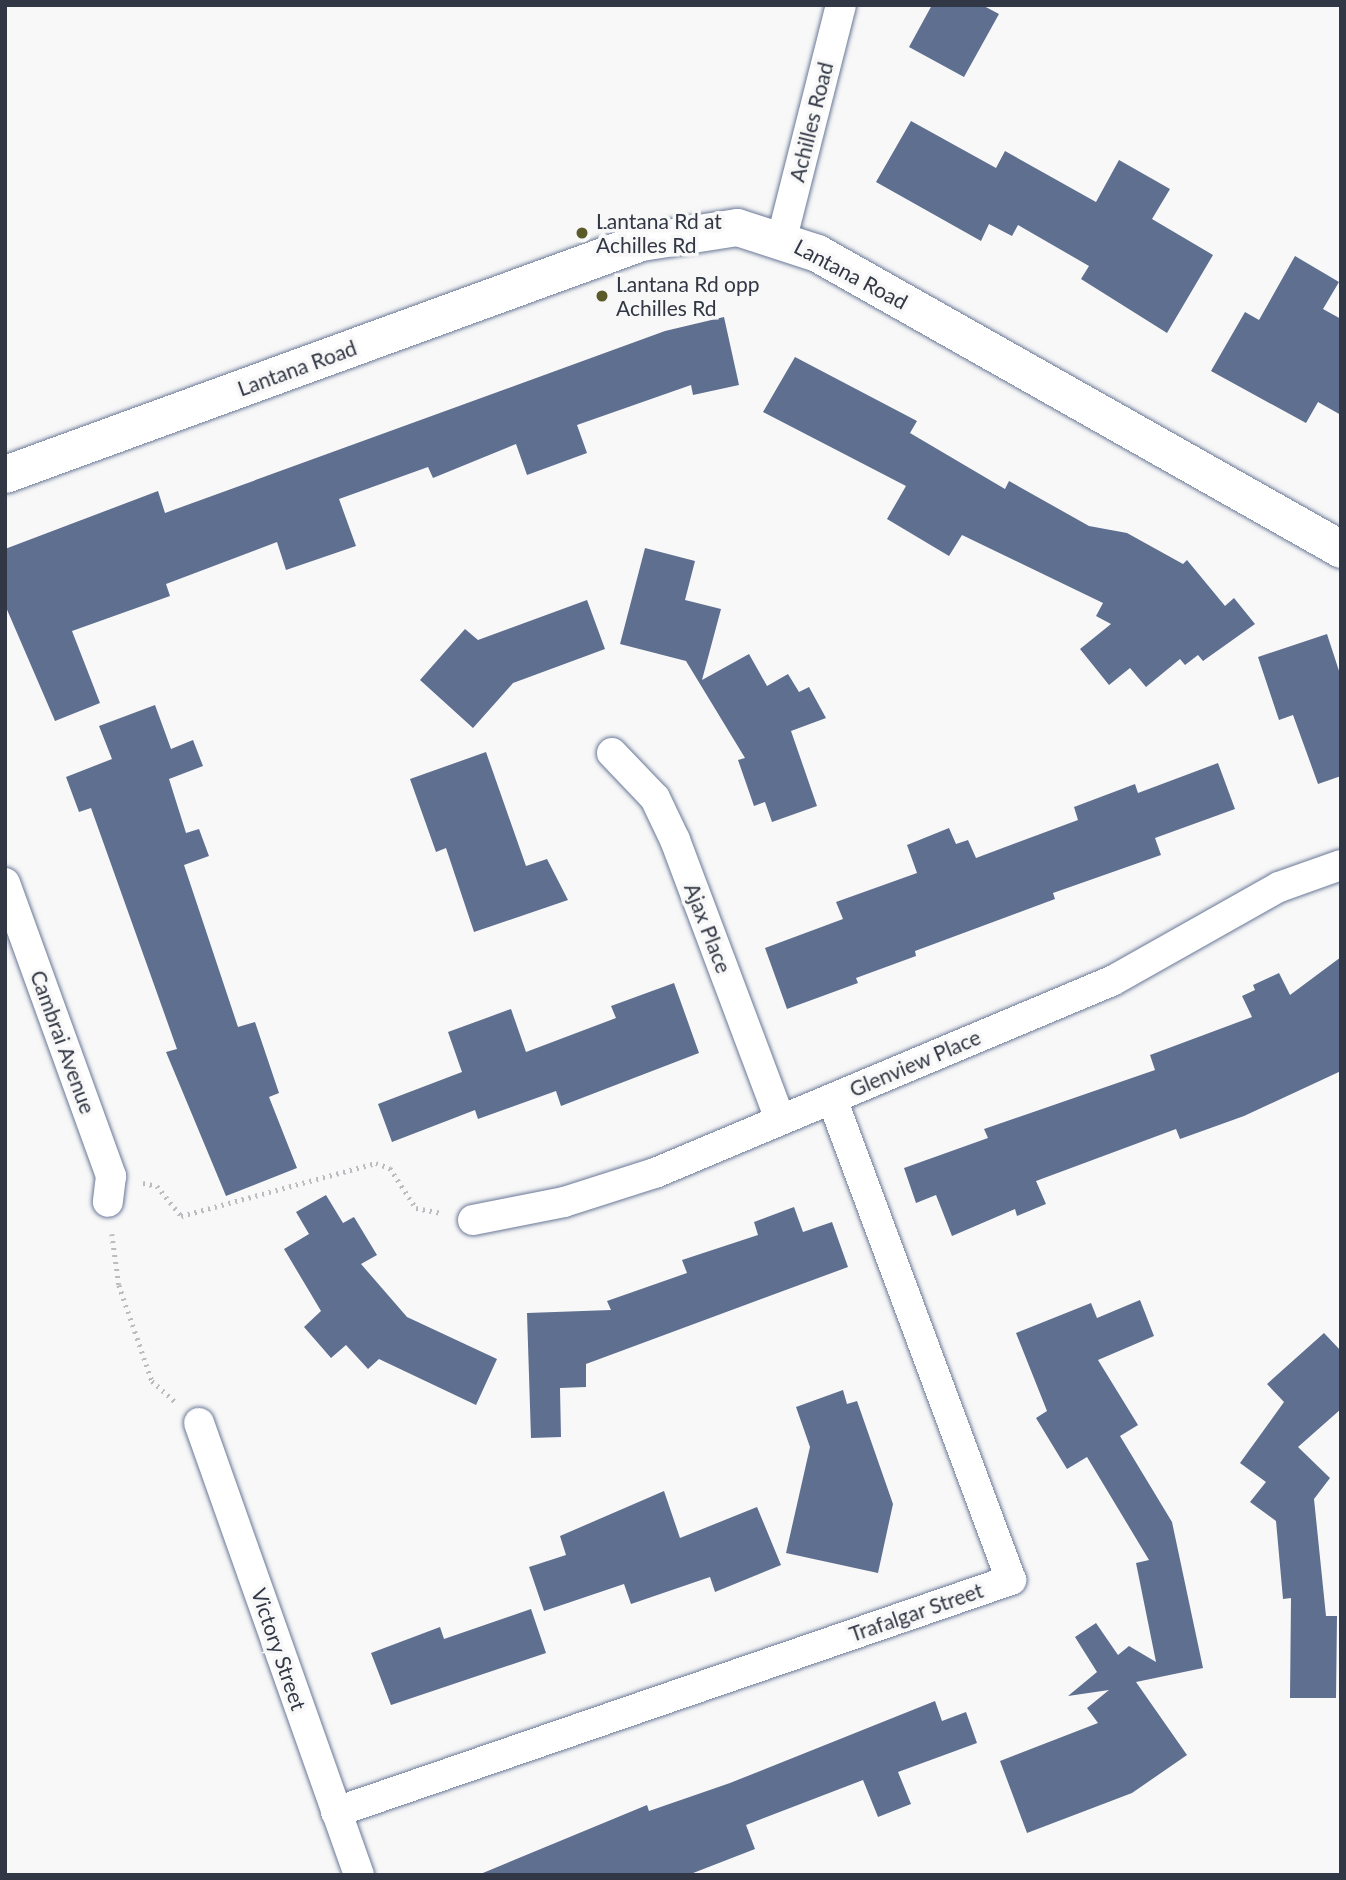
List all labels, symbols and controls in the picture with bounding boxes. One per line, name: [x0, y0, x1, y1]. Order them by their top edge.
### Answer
street label: Achilles Road: [784, 59, 838, 185]
place label: Lantana Rd at Achilles Rd: [596, 208, 722, 258]
marker: Lantana Rd at Achilles Rd: [574, 225, 590, 241]
street label: Lantana Road: [790, 234, 912, 314]
place label: Lantana Rd opp Achilles Rd: [616, 271, 759, 321]
marker: Lantana Rd opp Achilles Rd: [594, 288, 610, 304]
street label: Lantana Road: [234, 335, 360, 401]
street label: Ajax Place: [679, 879, 737, 977]
street label: Cambrai Avenue: [25, 967, 101, 1117]
street label: Glenview Place: [845, 1024, 985, 1102]
street label: Trafalgar Street: [846, 1577, 986, 1647]
street label: Victory Street: [246, 1584, 312, 1714]

